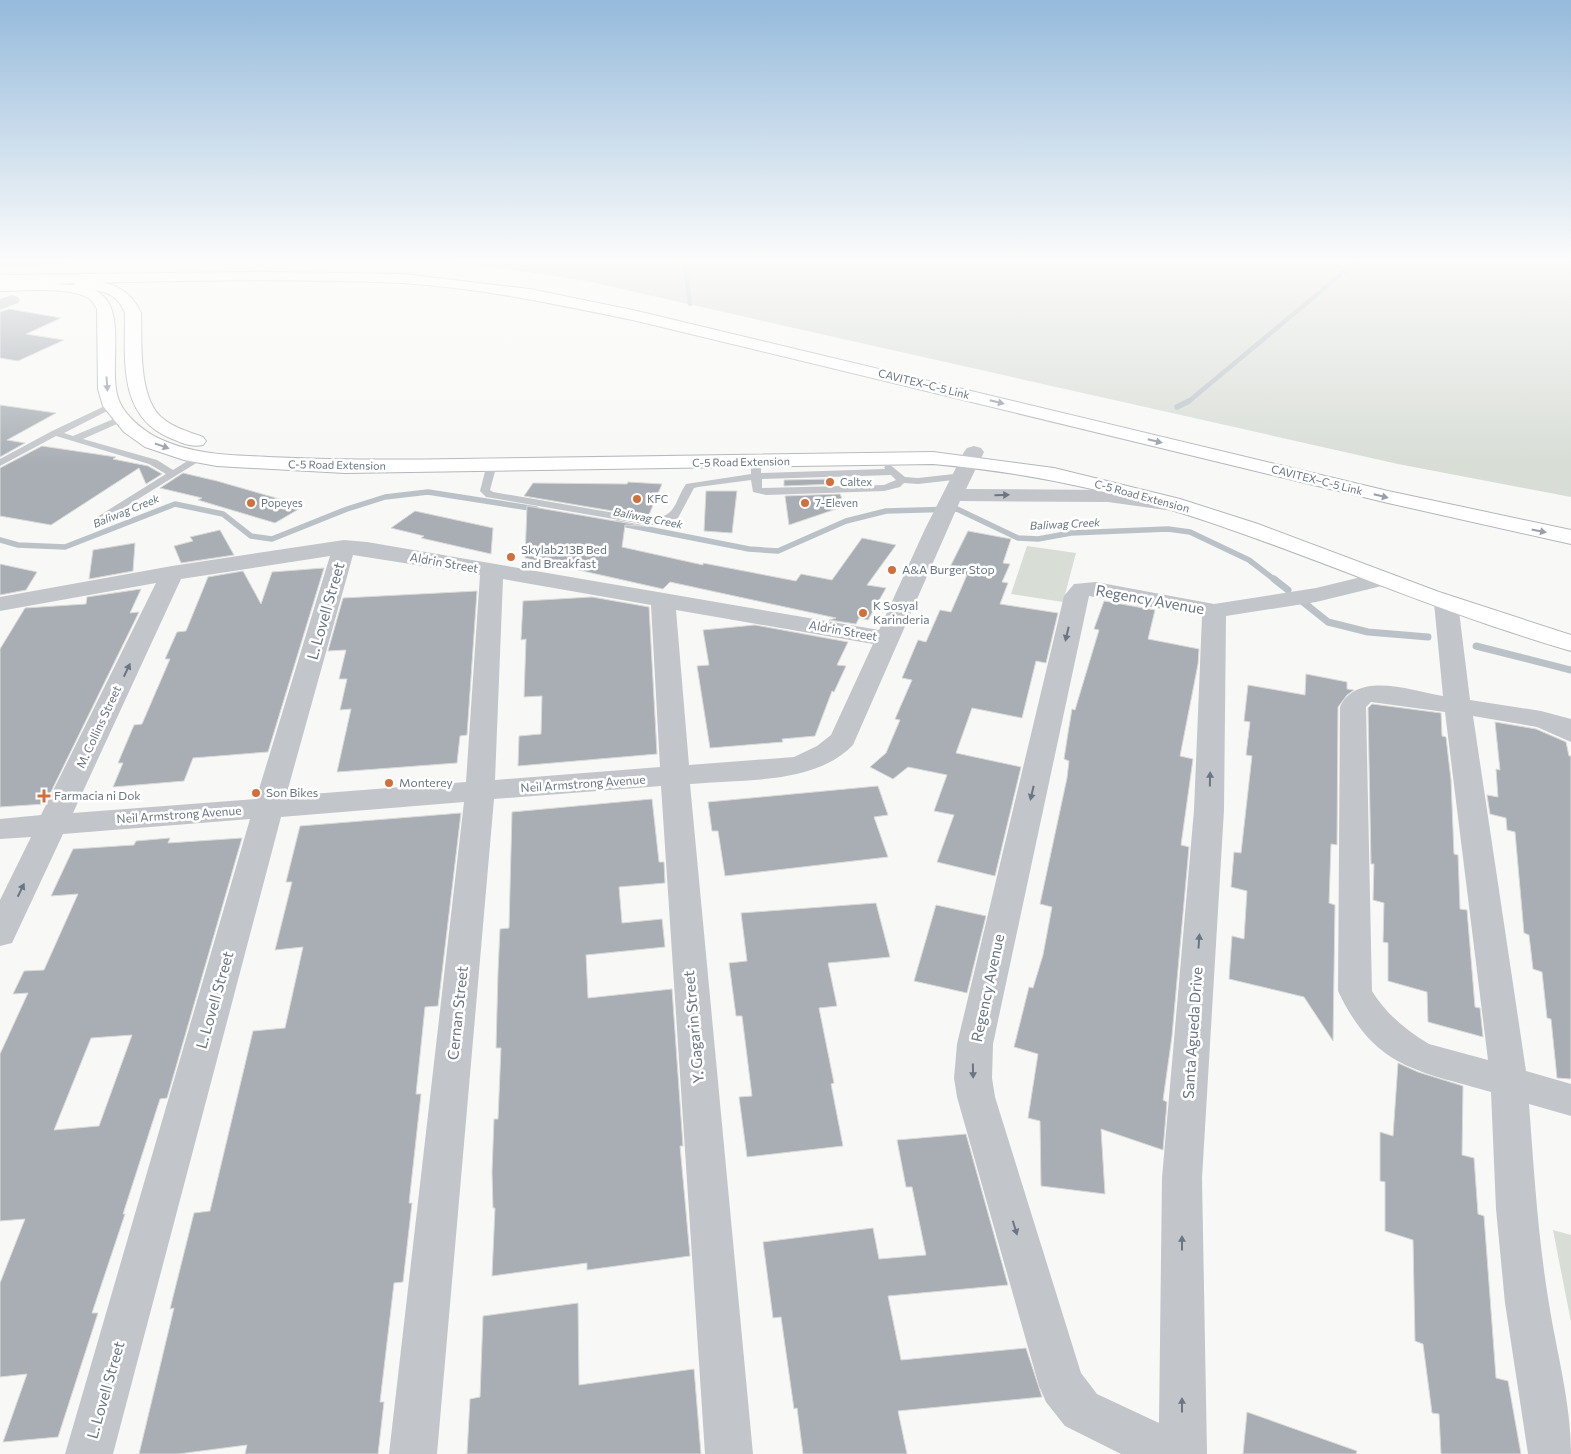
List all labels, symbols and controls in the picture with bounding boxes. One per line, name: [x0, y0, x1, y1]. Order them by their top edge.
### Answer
street label: CAVITEX–C-5 Link: [877, 366, 971, 401]
one-way arrow: [104, 376, 112, 392]
one-way arrow: [989, 398, 1004, 406]
one-way arrow: [1147, 437, 1162, 445]
one-way arrow: [155, 442, 170, 450]
street label: C-5 Road Extension: [692, 454, 790, 469]
street label: C-5 Road Extension: [288, 457, 386, 472]
street label: CAVITEX–C-5 Link: [1270, 462, 1364, 497]
place label: Caltex: [840, 475, 872, 488]
marker: Caltex: [824, 476, 836, 488]
street label: C-5 Road Extension: [1093, 477, 1191, 514]
water label: Baliwag Creek: [91, 491, 162, 530]
one-way arrow: [994, 491, 1010, 499]
place label: KFC: [647, 492, 668, 505]
one-way arrow: [1373, 492, 1388, 500]
marker: KFC: [631, 493, 643, 505]
place label: Popeyes: [261, 496, 303, 509]
place label: 7-Eleven: [815, 496, 858, 509]
marker: Popeyes: [245, 497, 257, 509]
marker: 7-Eleven: [799, 497, 811, 509]
water label: Baliwag Creek: [612, 504, 685, 531]
water label: Baliwag Creek: [1030, 515, 1101, 532]
one-way arrow: [1532, 527, 1548, 535]
place label: Skylab213B Bed and Breakfast: [521, 542, 607, 570]
street label: Aldrin Street: [409, 549, 480, 575]
marker: Skylab213B Bed and Breakfast: [505, 551, 517, 563]
street label: L. Lovell Street: [303, 560, 348, 662]
place label: A&A Burger Stop: [902, 562, 995, 576]
marker: A&A Burger Stop: [886, 564, 898, 576]
street label: Regency Avenue: [1094, 581, 1206, 617]
place label: K Sosyal Karinderia: [873, 598, 930, 626]
marker: K Sosyal Karinderia: [857, 607, 869, 619]
street label: Aldrin Street: [808, 617, 879, 643]
one-way arrow: [1063, 627, 1071, 642]
one-way arrow: [123, 663, 131, 677]
street label: M. Collins Street: [73, 683, 123, 770]
one-way arrow: [1206, 771, 1214, 787]
street label: Neil Armstrong Avenue: [520, 772, 646, 794]
place label: Monterey: [399, 775, 453, 789]
marker: Monterey: [383, 777, 395, 789]
place label: Son Bikes: [266, 785, 318, 799]
one-way arrow: [1027, 785, 1035, 801]
marker: Son Bikes: [250, 787, 262, 799]
place label: Farmacia ni Dok: [54, 788, 141, 802]
marker: Farmacia ni Dok: [38, 790, 50, 802]
street label: Neil Armstrong Avenue: [116, 803, 242, 825]
one-way arrow: [17, 883, 25, 898]
street label: Regency Avenue: [967, 932, 1007, 1043]
one-way arrow: [1196, 933, 1204, 949]
street label: L. Lovell Street: [192, 949, 237, 1051]
street label: Cernan Street: [443, 965, 471, 1061]
street label: Santa Agueda Drive: [1178, 966, 1206, 1099]
street label: Y. Gagarin Street: [679, 970, 707, 1084]
one-way arrow: [969, 1064, 977, 1080]
one-way arrow: [1011, 1221, 1019, 1236]
one-way arrow: [1178, 1235, 1186, 1251]
street label: L. Lovell Street: [83, 1339, 128, 1441]
one-way arrow: [1178, 1397, 1186, 1413]

